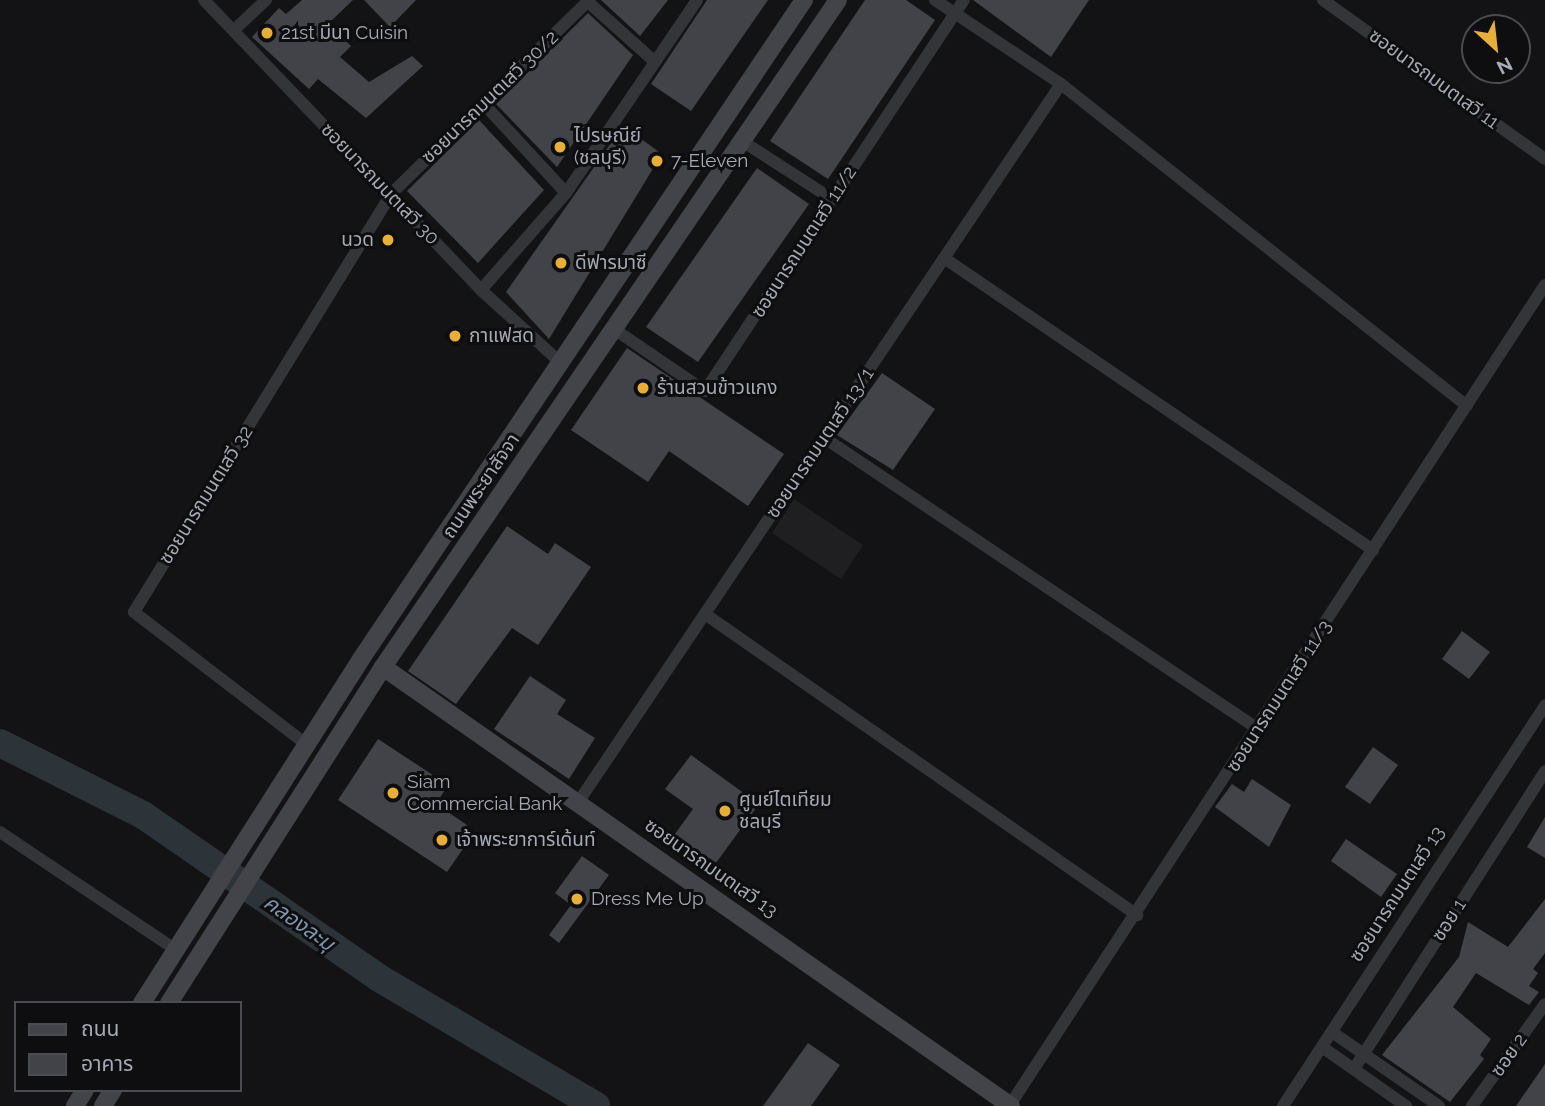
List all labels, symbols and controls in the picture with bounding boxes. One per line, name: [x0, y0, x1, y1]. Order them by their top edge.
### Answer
north arrow: [1461, 14, 1531, 84]
place label: 21st มีนา Cuisin: [281, 22, 408, 44]
street label: ซอยนารถมนตเสวี 11: [1365, 24, 1503, 134]
marker: 21st มีนา Cuisin: [259, 25, 275, 41]
street label: ซอยนารถมนตเสวี 30/2: [417, 26, 563, 168]
text: N: [1493, 53, 1516, 79]
street label: ซอยนารถมนตเสวี 30: [316, 118, 444, 250]
place label: ไปรษณีย์ (ชลบุรี): [574, 125, 641, 169]
marker: ไปรษณีย์ (ชลบุรี): [552, 139, 568, 155]
place label: 7-Eleven: [671, 150, 748, 172]
marker: 7-Eleven: [649, 153, 665, 169]
street label: ซอยนารถมนตเสวี 11/2: [747, 162, 861, 322]
place label: นวด: [341, 229, 374, 251]
marker: นวด: [380, 232, 396, 248]
place label: ดีฟารมาซี: [575, 252, 647, 274]
marker: ดีฟารมาซี: [553, 255, 569, 271]
place label: กาแฟสด: [469, 325, 534, 347]
marker: กาแฟสด: [447, 328, 463, 344]
street label: ซอยนารถมนตเสวี 13/1: [761, 364, 879, 522]
place label: ร้านสวนข้าวแกง: [657, 377, 777, 399]
marker: ร้านสวนข้าวแกง: [635, 380, 651, 396]
street label: ซอยนารถมนตเสวี 32: [154, 422, 258, 568]
street label: ถนนพระยาสัจจา: [438, 429, 524, 543]
street label: ซอยนารถมนตเสวี 11/3: [1221, 616, 1337, 776]
place label: Siam Commercial Bank: [407, 771, 563, 815]
marker: Siam Commercial Bank: [385, 785, 401, 801]
place label: ศูนย์ไตเทียม ชลบุรี: [739, 789, 832, 833]
marker: ศูนย์ไตเทียม ชลบุรี: [717, 803, 733, 819]
street label: ซอยนารถมนตเสวี 13: [640, 814, 782, 922]
street label: ซอยนารถมนตเสวี 13: [1345, 822, 1449, 966]
place label: เจ้าพระยาการ์เด้นท์: [456, 829, 595, 851]
marker: เจ้าพระยาการ์เด้นท์: [434, 832, 450, 848]
place label: Dress Me Up: [591, 888, 704, 910]
water label: คลองละมุ: [259, 890, 339, 956]
marker: Dress Me Up: [569, 891, 585, 907]
street label: ซอย 1: [1427, 895, 1471, 945]
legend: [14, 1001, 242, 1092]
text: ถนน: [81, 1016, 119, 1041]
street label: ซอย 2: [1486, 1029, 1532, 1081]
text: อาคาร: [81, 1051, 133, 1076]

